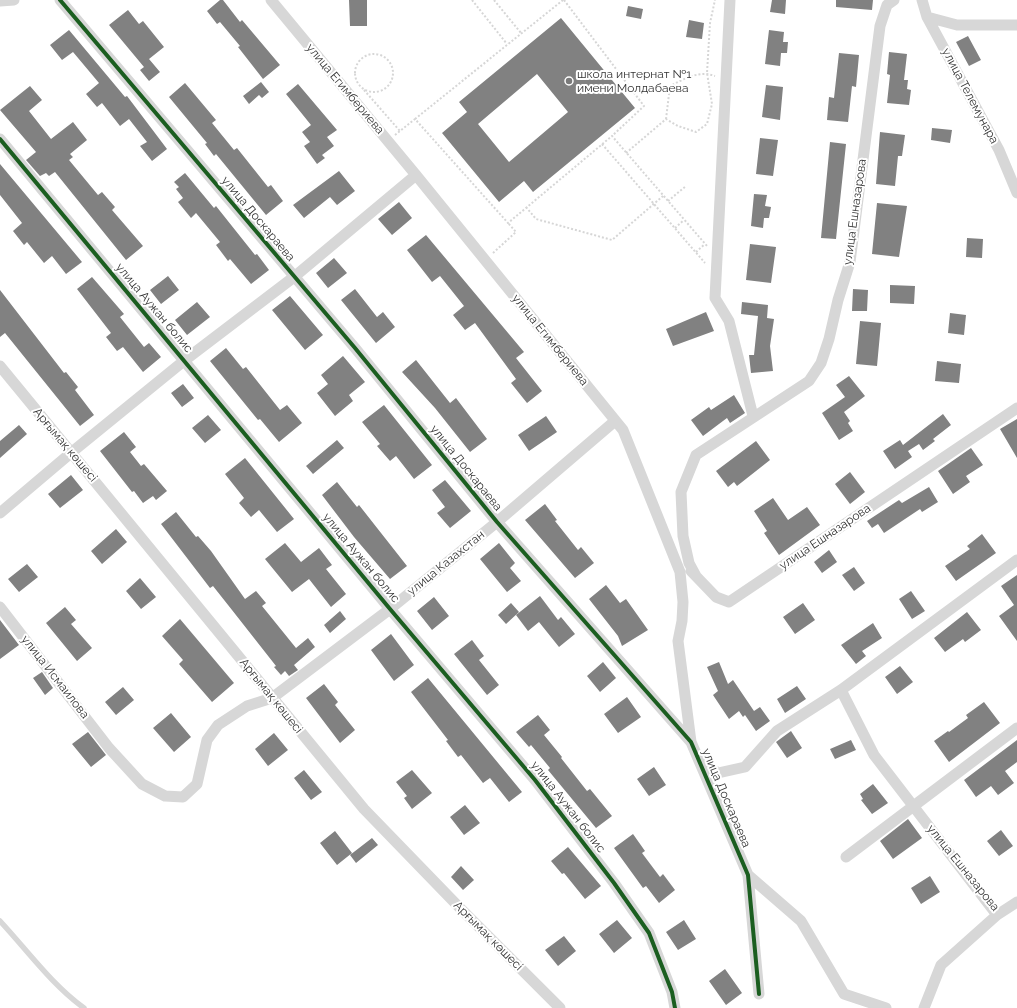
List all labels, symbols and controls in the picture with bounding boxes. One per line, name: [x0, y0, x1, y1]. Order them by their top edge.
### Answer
street label: улица Егимбериева: [303, 41, 387, 137]
street label: улица Телемунара: [939, 46, 1001, 146]
place label: школа интернат №1 имени Молдабаева: [577, 67, 691, 95]
marker: школа интернат №1 имени Молдабаева: [564, 76, 574, 86]
street label: улица Ешназарова: [840, 158, 870, 266]
street label: улица Доскараева: [218, 174, 298, 264]
street label: улица Аужан болис: [112, 260, 196, 356]
street label: улица Егимбериева: [509, 291, 591, 389]
street label: Арғымақ көшесі: [30, 405, 100, 485]
street label: улица Доскараева: [427, 422, 505, 514]
street label: улица Ешназарова: [777, 501, 873, 573]
street label: улица Аужан болис: [319, 510, 403, 606]
street label: улица Казахстан: [405, 527, 487, 599]
street label: улица Исмаилова: [18, 632, 92, 722]
street label: Арғымақ көшесі: [236, 656, 306, 736]
street label: улица Доскараева: [699, 746, 753, 850]
street label: улица Аужан болис: [528, 758, 608, 856]
street label: улица Ешназарова: [924, 822, 1002, 914]
street label: Арғымақ көшесі: [450, 898, 526, 974]

